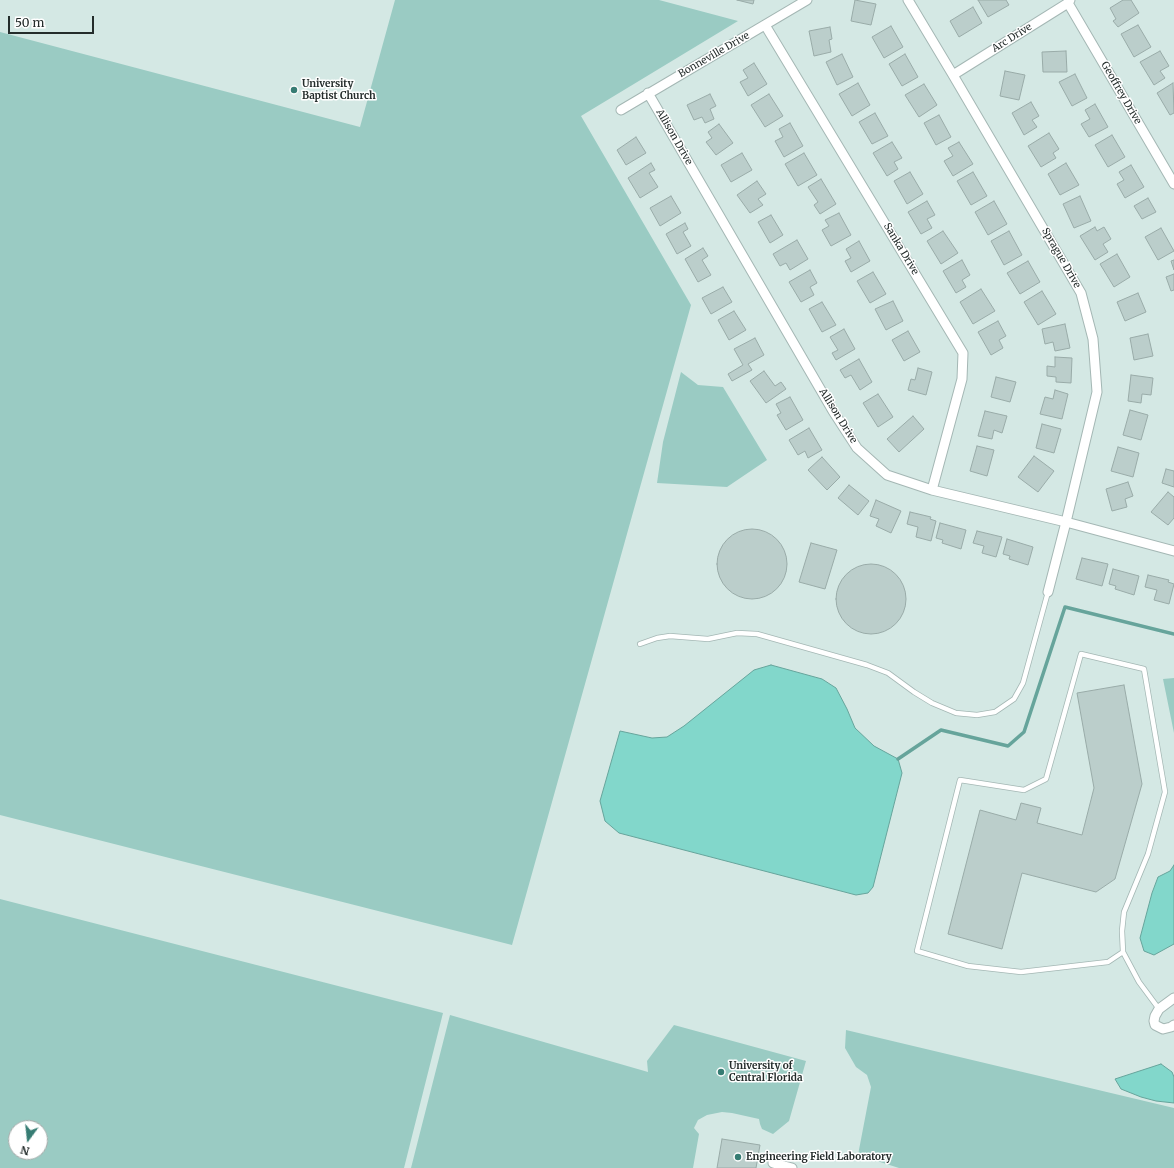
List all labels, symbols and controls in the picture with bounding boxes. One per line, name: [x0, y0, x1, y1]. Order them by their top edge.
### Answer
scale bar: [10, 8, 96, 34]
text: 50 m: [15, 15, 44, 30]
street label: Arc Drive: [990, 21, 1034, 55]
street label: Bonneville Drive: [676, 30, 752, 80]
street label: Geoffrey Drive: [1098, 60, 1144, 126]
place label: University Baptist Church: [302, 78, 376, 102]
marker: University Baptist Church: [289, 85, 299, 95]
street label: Allison Drive: [653, 107, 695, 167]
street label: Sanka Drive: [881, 221, 921, 277]
street label: Sprague Drive: [1039, 226, 1083, 290]
street label: Allison Drive: [816, 386, 860, 446]
place label: University of Central Florida: [729, 1060, 803, 1084]
marker: University of Central Florida: [716, 1067, 726, 1077]
north arrow: [8, 1120, 48, 1160]
text: N: [19, 1143, 31, 1159]
place label: Engineering Field Laboratory: [746, 1151, 892, 1163]
marker: Engineering Field Laboratory: [733, 1152, 743, 1162]

